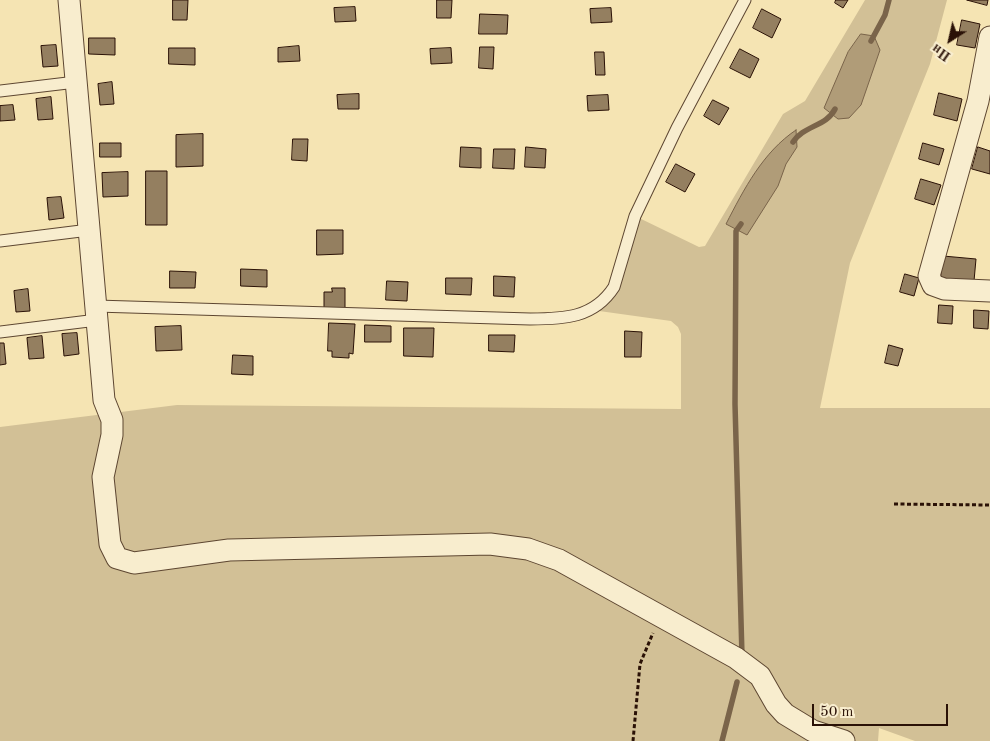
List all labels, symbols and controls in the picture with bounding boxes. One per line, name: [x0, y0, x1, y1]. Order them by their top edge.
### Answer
north arrow: [925, 15, 975, 65]
text: Пн: [929, 41, 953, 64]
scale bar: [815, 694, 951, 726]
text: 50 m: [820, 705, 854, 720]

